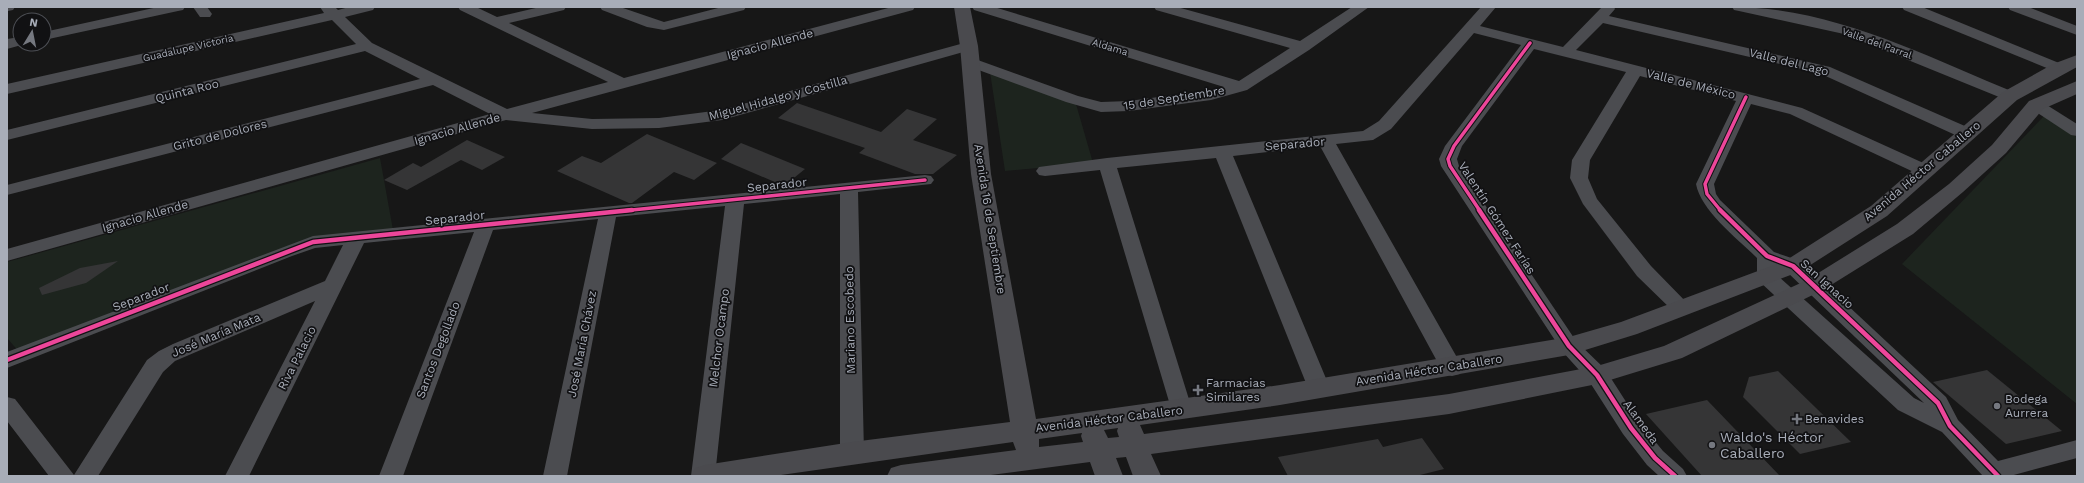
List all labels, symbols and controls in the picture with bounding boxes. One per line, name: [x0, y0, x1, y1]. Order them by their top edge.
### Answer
north arrow: [12, 12, 52, 52]
text: N: [29, 16, 39, 30]
street label: Valle del Parral: [1841, 25, 1913, 61]
street label: Ignacio Allende: [725, 26, 815, 62]
street label: Guadalupe Victoria: [142, 32, 235, 64]
street label: Aldama: [1091, 36, 1130, 58]
street label: Valle del Lago: [1748, 45, 1830, 79]
street label: Valle de México: [1645, 66, 1737, 102]
street label: Miguel Hidalgo y Costilla: [707, 73, 849, 123]
street label: Quinta Roo: [154, 76, 220, 106]
street label: 15 de Septiembre: [1123, 83, 1226, 113]
street label: Ignacio Allende: [412, 110, 502, 148]
street label: Grito de Dolores: [172, 117, 268, 153]
street label: Avenida Héctor Caballero: [1861, 118, 1983, 224]
street label: Separador: [1264, 134, 1326, 154]
street label: Avenida 16 de Septiembre: [971, 143, 1009, 295]
street label: Valentín Gómez Farías: [1455, 159, 1539, 277]
street label: Separador: [746, 175, 808, 195]
street label: Ignacio Allende: [100, 197, 190, 235]
street label: Separador: [424, 208, 486, 228]
street label: San Ignacio: [1797, 256, 1857, 312]
street label: Mariano Escobedo: [842, 266, 858, 374]
street label: Separador: [110, 280, 172, 314]
street label: Melchor Ocampo: [706, 288, 732, 388]
street label: José María Chávez: [565, 289, 599, 399]
street label: Santos Degollado: [413, 300, 463, 400]
street label: José María Mata: [169, 310, 263, 360]
street label: Riva Palacio: [275, 324, 319, 392]
street label: Avenida Héctor Caballero: [1355, 351, 1503, 389]
place label: Farmacias Similares: [1206, 376, 1266, 404]
marker: Farmacias Similares: [1193, 385, 1203, 395]
place label: Bodega Aurrera: [2005, 392, 2048, 420]
street label: Alameda: [1620, 397, 1662, 447]
marker: Bodega Aurrera: [1992, 401, 2002, 411]
street label: Avenida Héctor Caballero: [1035, 403, 1183, 435]
place label: Benavides: [1805, 412, 1864, 426]
marker: Benavides: [1792, 414, 1802, 424]
place label: Waldo's Héctor Caballero: [1720, 429, 1824, 461]
marker: Waldo's Héctor Caballero: [1707, 440, 1717, 450]

